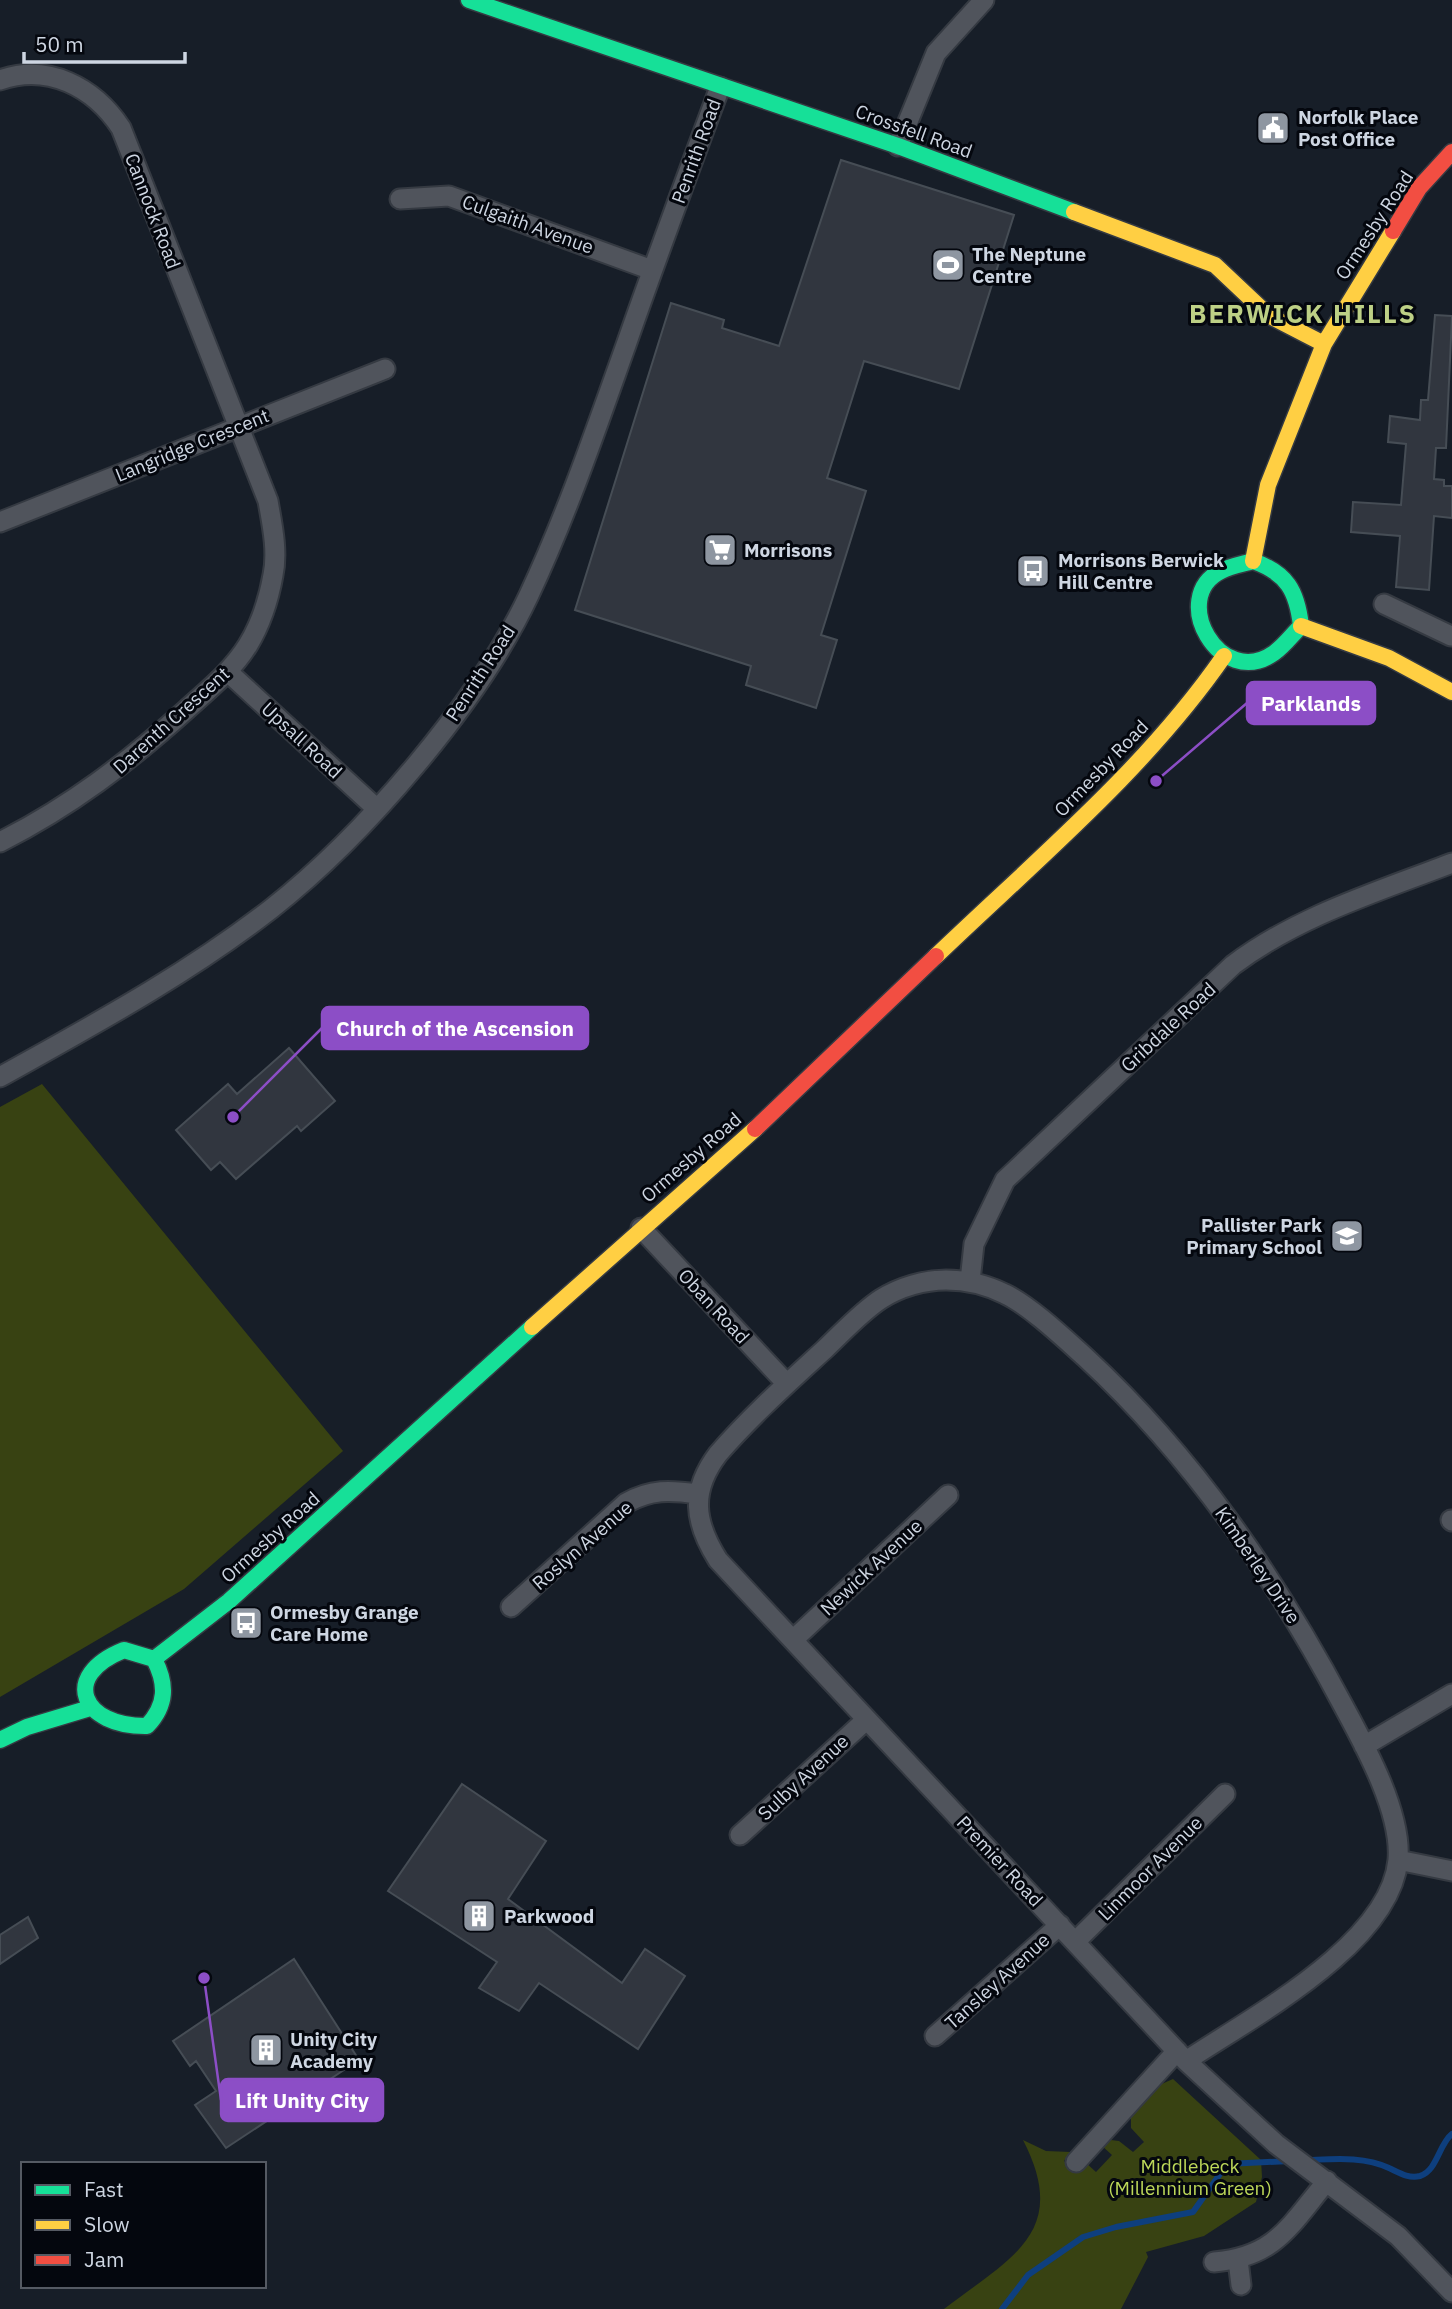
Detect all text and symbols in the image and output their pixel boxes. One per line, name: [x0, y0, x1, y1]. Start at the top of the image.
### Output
scale bar: [24, 21, 186, 65]
text: 50 m: [35, 30, 84, 58]
street label: Penrith Road: [666, 95, 726, 207]
street label: Crossfell Road: [852, 99, 976, 163]
place label: Norfolk Place Post Office: [1298, 105, 1418, 151]
public building icon: Norfolk Place Post Office: [1254, 109, 1292, 147]
street label: Cannock Road: [120, 150, 186, 272]
street label: Ormesby Road: [1330, 166, 1418, 284]
street label: Culgaith Avenue: [459, 189, 597, 259]
place label: The Neptune Centre: [972, 242, 1086, 288]
sports icon: The Neptune Centre: [929, 246, 967, 284]
district label: BERWICK HILLS: [1189, 296, 1417, 330]
street label: Langridge Crescent: [112, 403, 272, 487]
supermarket icon: Morrisons: [701, 531, 739, 569]
place label: Morrisons: [744, 538, 832, 562]
place label: Morrisons Berwick Hill Centre: [1058, 548, 1224, 594]
bus stop icon: Morrisons Berwick Hill Centre: [1014, 552, 1052, 590]
street label: Penrith Road: [440, 620, 520, 726]
street label: Darenth Crescent: [108, 661, 234, 779]
callout: Parklands: [1247, 682, 1375, 724]
text: Parklands: [1261, 689, 1361, 717]
street label: Upsall Road: [257, 697, 347, 783]
street label: Ormesby Road: [1049, 715, 1153, 821]
street label: Gribdale Road: [1116, 977, 1220, 1077]
callout: Church of the Ascension: [322, 1007, 588, 1049]
text: Church of the Ascension: [336, 1014, 574, 1042]
street label: Ormesby Road: [636, 1107, 746, 1207]
place label: Pallister Park Primary School: [1186, 1213, 1322, 1259]
school or university icon: Pallister Park Primary School: [1328, 1217, 1366, 1255]
street label: Oban Road: [673, 1264, 755, 1348]
street label: Ormesby Road: [215, 1486, 325, 1588]
street label: Roslyn Avenue: [527, 1495, 637, 1595]
street label: Kimberley Drive: [1210, 1502, 1306, 1628]
street label: Newick Avenue: [815, 1514, 927, 1620]
place label: Ormesby Grange Care Home: [270, 1600, 419, 1646]
bus stop icon: Ormesby Grange Care Home: [227, 1604, 265, 1642]
street label: Sulby Avenue: [753, 1729, 853, 1825]
street label: Premier Road: [952, 1811, 1048, 1911]
street label: Linmoor Avenue: [1093, 1811, 1207, 1925]
building icon: Parkwood: [460, 1897, 498, 1935]
place label: Parkwood: [504, 1904, 594, 1928]
street label: Tansley Avenue: [940, 1928, 1054, 2034]
place label: Unity City Academy: [290, 2027, 378, 2073]
building icon: Unity City Academy: [247, 2031, 285, 2069]
callout: Lift Unity City: [221, 2079, 383, 2121]
text: Lift Unity City: [235, 2086, 370, 2114]
park label: Middlebeck (Millennium Green): [1108, 2154, 1272, 2200]
legend: [21, 2162, 266, 2288]
text: Fast: [84, 2175, 124, 2203]
text: Slow: [84, 2210, 130, 2238]
text: Jam: [84, 2245, 124, 2273]

